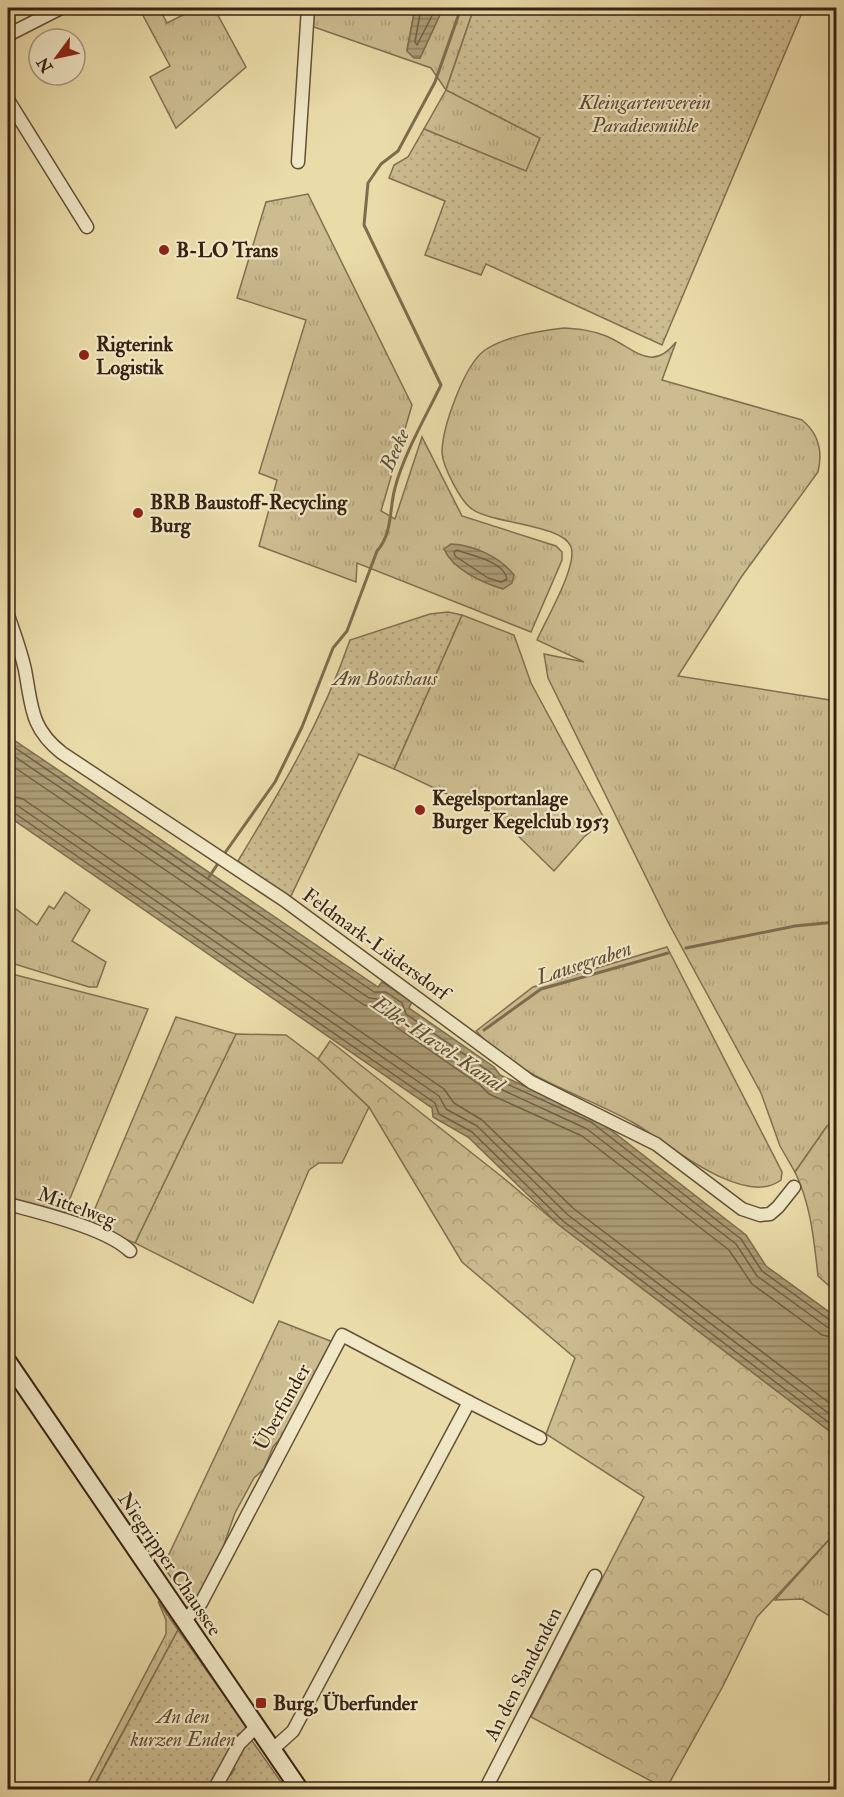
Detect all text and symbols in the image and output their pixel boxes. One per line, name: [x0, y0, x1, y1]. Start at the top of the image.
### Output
north arrow: [27, 27, 87, 87]
text: N: [33, 53, 58, 77]
park label: Kleingartenverein Paradiesmühle: [578, 90, 711, 138]
place label: B-LO Trans: [176, 238, 278, 263]
marker: B-LO Trans: [157, 243, 171, 257]
place label: Rigterink Logistik: [96, 332, 173, 381]
marker: Rigterink Logistik: [77, 348, 91, 362]
water label: Beeke: [373, 424, 417, 476]
place label: BRB Baustoff-Recycling Burg: [150, 490, 348, 539]
marker: BRB Baustoff-Recycling Burg: [131, 506, 145, 520]
park label: Am Bootshaus: [331, 666, 438, 691]
place label: Kegelsportanlage Burger Kegelclub 1953: [432, 786, 609, 835]
marker: Kegelsportanlage Burger Kegelclub 1953: [413, 803, 427, 817]
street label: Feldmark-Lüdersdorf: [298, 882, 457, 1008]
water label: Lausegraben: [532, 935, 635, 991]
water label: Elbe-Havel-Kanal: [365, 989, 511, 1099]
street label: Mittelweg: [35, 1181, 121, 1233]
street label: Überfunder: [248, 1359, 316, 1455]
street label: Niegripper Chaussee: [112, 1487, 227, 1641]
street label: An den Sandenden: [478, 1603, 567, 1746]
place label: Burg, Überfunder: [273, 1691, 418, 1717]
marker: Burg, Überfunder: [254, 1696, 268, 1710]
park label: An den kurzen Enden: [129, 1704, 236, 1752]

